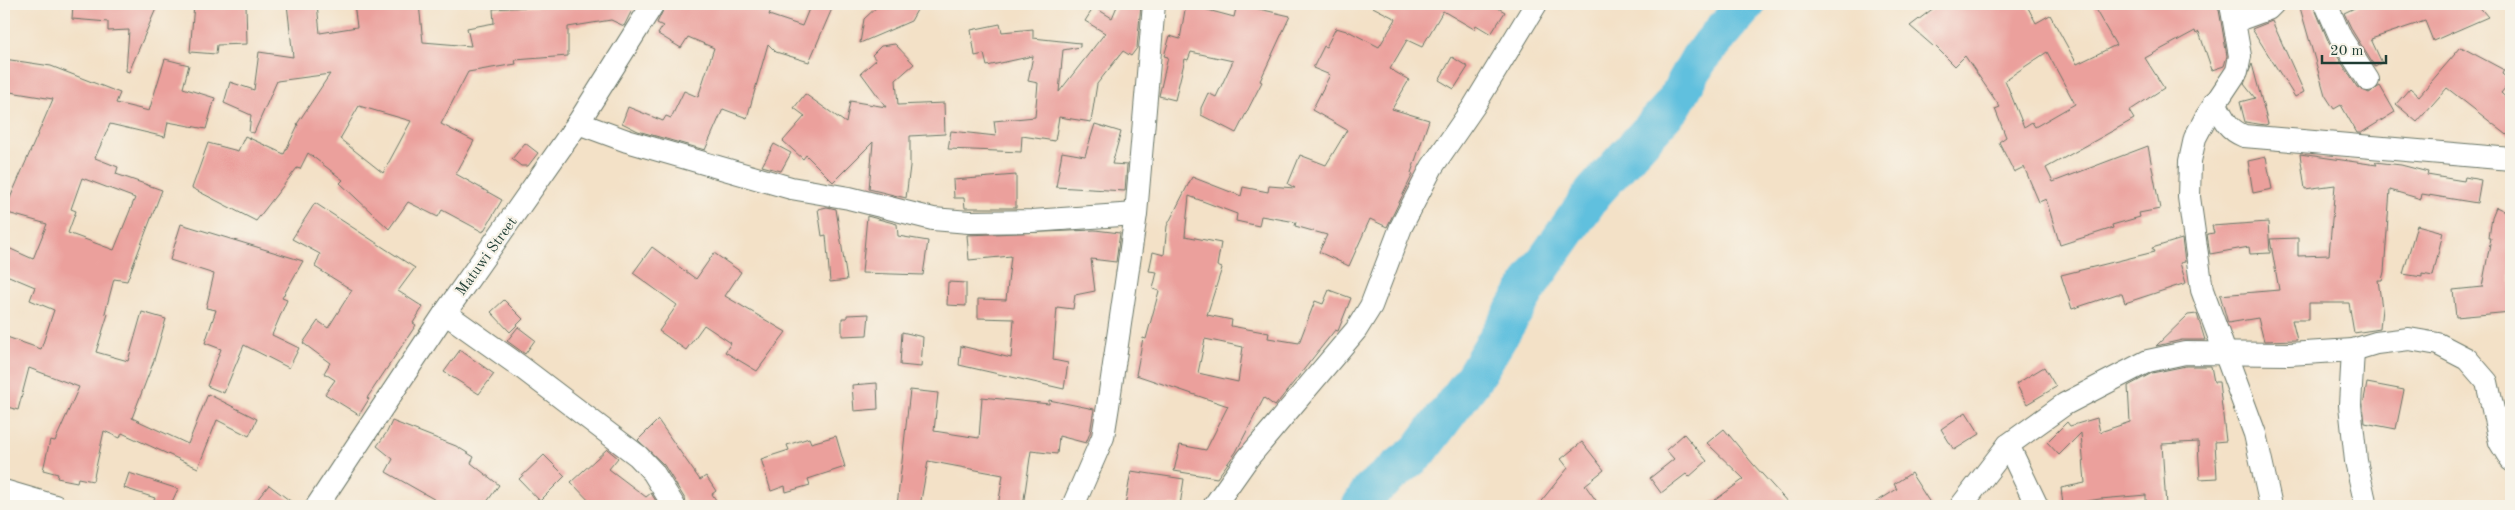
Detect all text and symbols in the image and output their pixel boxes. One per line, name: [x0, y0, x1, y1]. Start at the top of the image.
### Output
scale bar: [2322, 32, 2386, 64]
text: 20 m: [2330, 44, 2364, 59]
street label: Matuwi Street: [454, 215, 521, 299]

